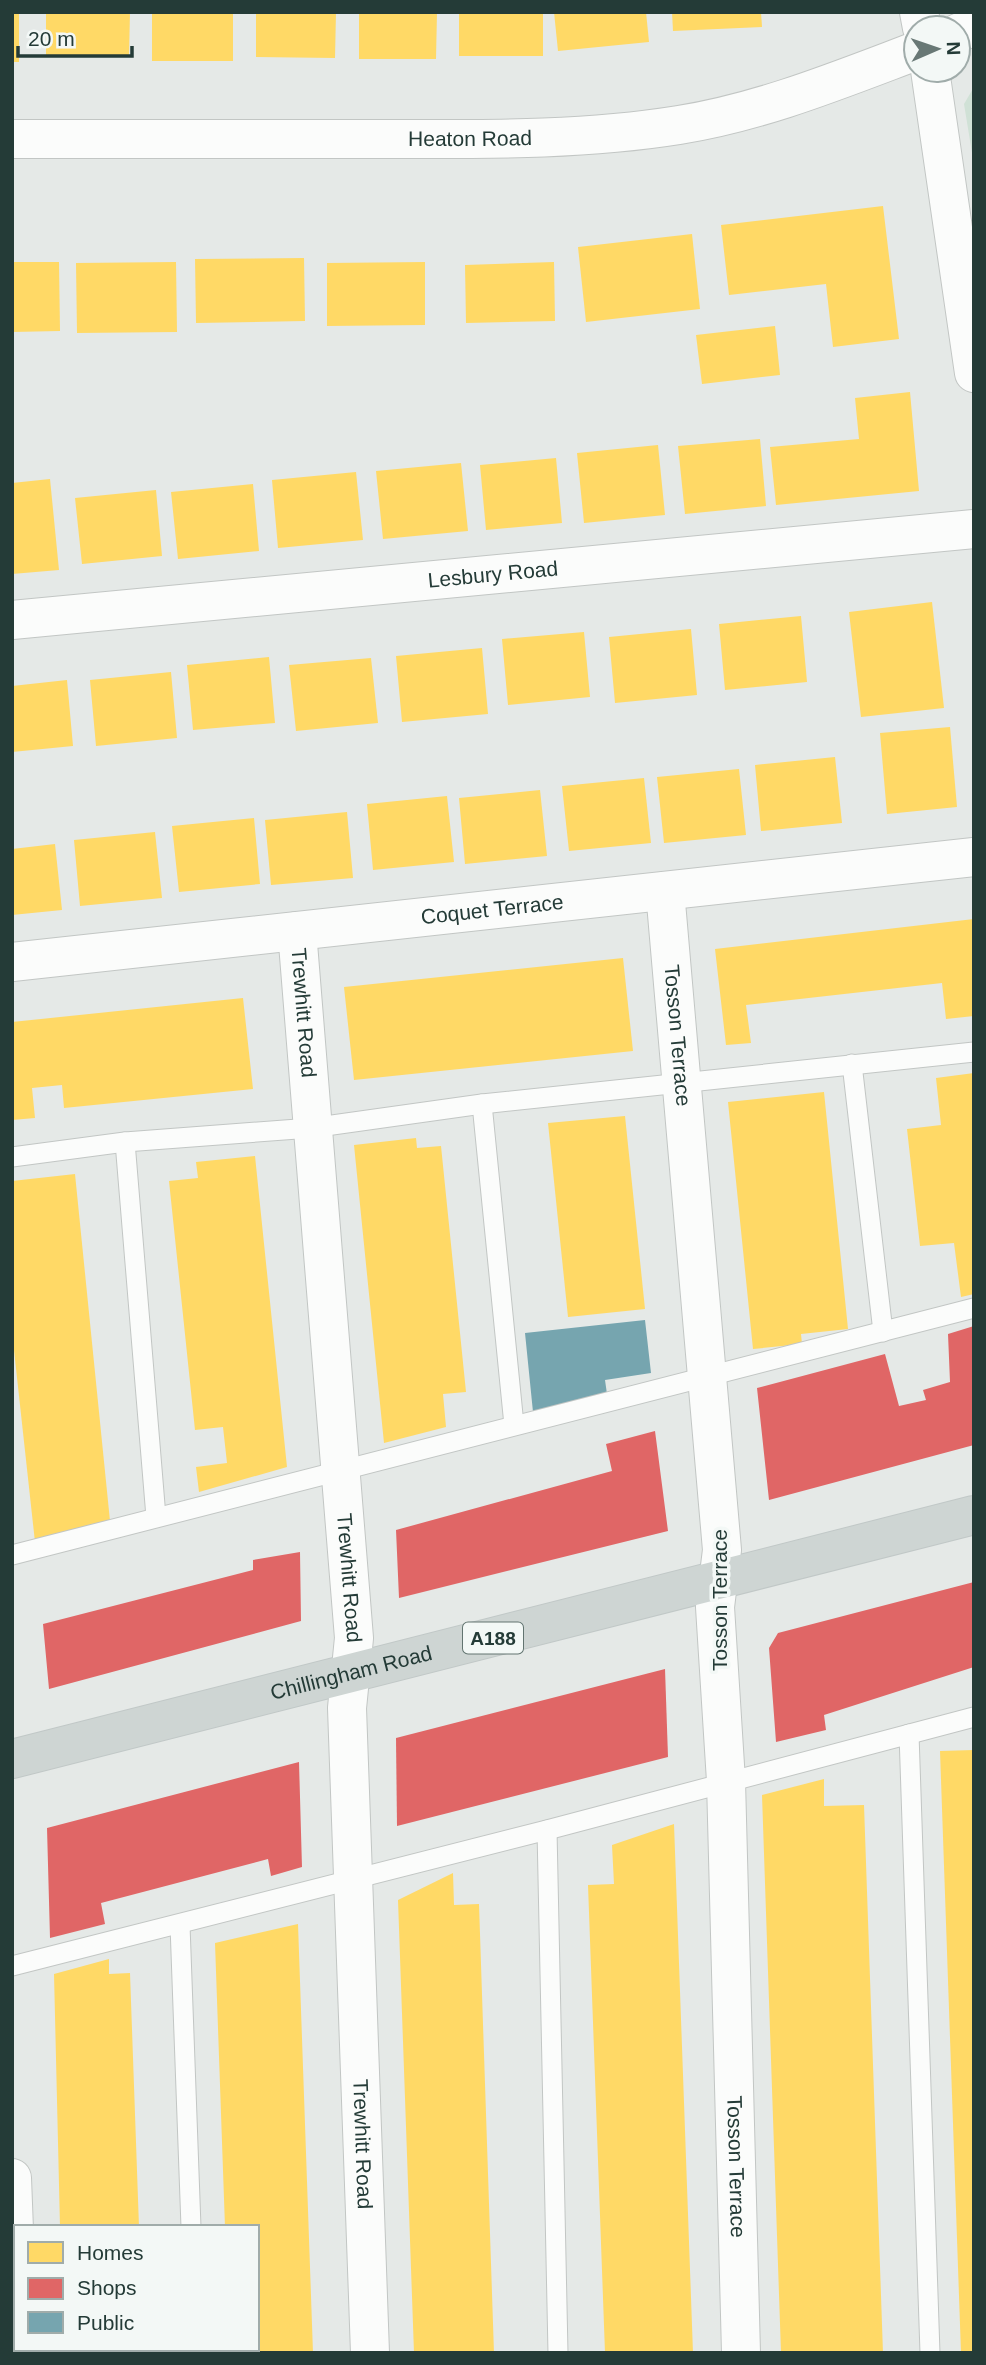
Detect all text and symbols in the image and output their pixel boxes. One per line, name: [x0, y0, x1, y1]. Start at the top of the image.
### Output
scale bar: [18, 14, 131, 58]
north arrow: [902, 14, 972, 84]
text: 20 m: [28, 27, 75, 50]
text: N: [943, 41, 964, 56]
street label: Heaton Road: [408, 126, 532, 150]
street label: Lesbury Road: [427, 556, 559, 592]
street label: Coquet Terrace: [420, 890, 565, 928]
street label: Trewhitt Road: [287, 947, 321, 1078]
street label: Tosson Terrace: [660, 964, 696, 1107]
street label: Trewhitt Road: [333, 1512, 366, 1644]
street label: Tosson Terrace: [708, 1529, 731, 1671]
road number: A188: [463, 1622, 523, 1654]
street label: Chillingham Road: [268, 1641, 434, 1704]
street label: Trewhitt Road: [349, 2079, 377, 2209]
street label: Tosson Terrace: [723, 2095, 750, 2238]
legend: [14, 2225, 259, 2351]
text: Homes: [77, 2241, 144, 2264]
text: Shops: [77, 2276, 137, 2299]
text: Public: [77, 2311, 134, 2334]

